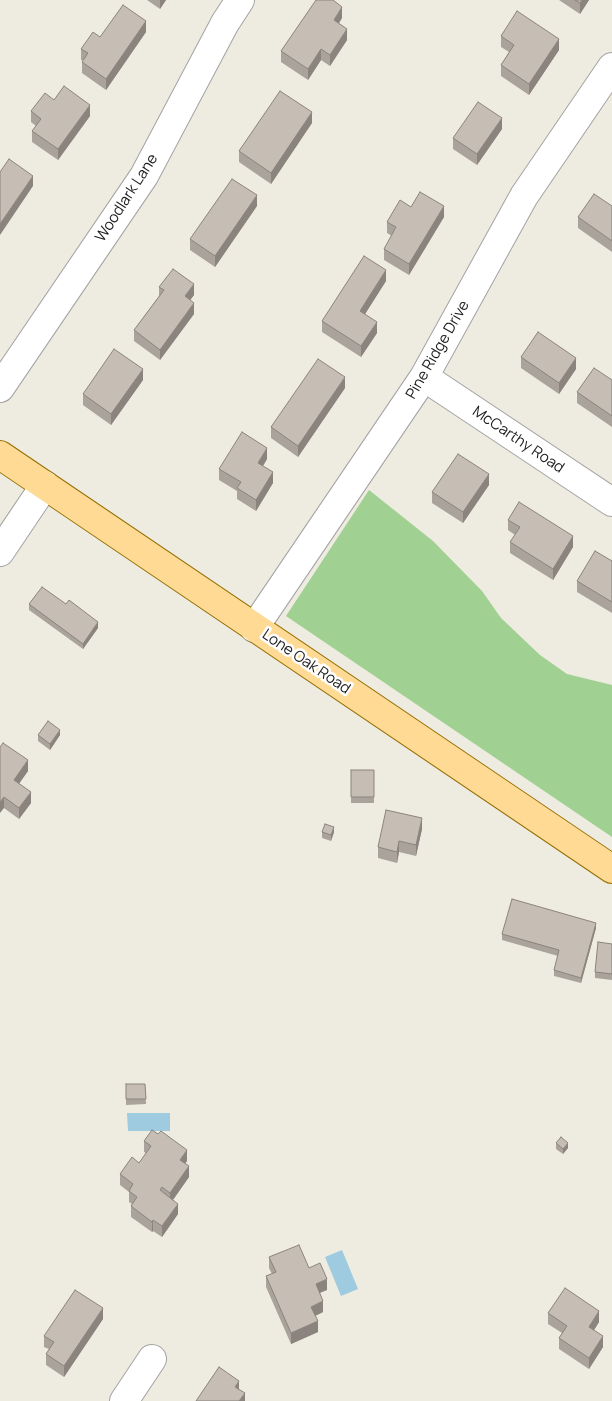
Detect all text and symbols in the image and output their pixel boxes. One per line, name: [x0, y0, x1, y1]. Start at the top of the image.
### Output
street label: Woodlark Lane: [92, 151, 162, 245]
street label: Pine Ridge Drive: [403, 298, 473, 402]
street label: McCarthy Road: [469, 403, 567, 477]
street label: Lone Oak Road: [259, 626, 353, 698]

